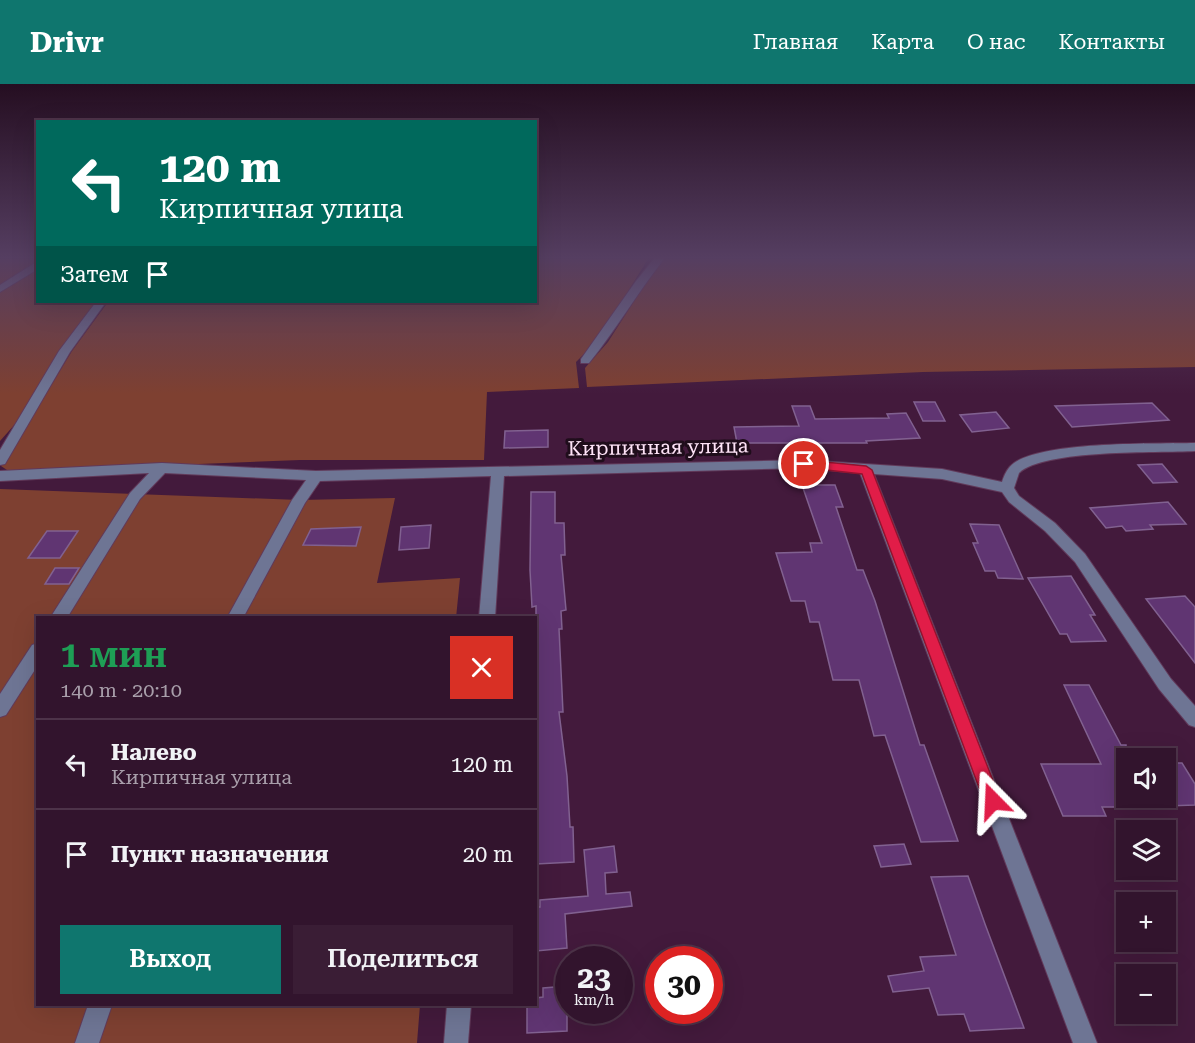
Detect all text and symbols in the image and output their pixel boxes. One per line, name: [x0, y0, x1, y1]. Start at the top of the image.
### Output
text: Drivr: [30, 26, 104, 59]
text: Главная: [753, 30, 838, 54]
text: Карта: [871, 30, 934, 54]
text: О нас: [967, 30, 1026, 54]
text: Контакты: [1059, 30, 1165, 54]
text: 120 m: [159, 143, 281, 192]
icon: left: [60, 144, 138, 222]
text: Кирпичная улица: [159, 193, 403, 225]
icon: arrive: [141, 258, 174, 291]
text: Затем: [60, 262, 129, 287]
street label: Кирпичная улица: [567, 433, 749, 461]
pin: [778, 438, 829, 489]
icon: arrive: [787, 447, 820, 480]
text: 1 мин: [60, 634, 167, 676]
button: close: [450, 636, 513, 699]
text: 140 m · 20:10: [60, 678, 182, 702]
text: Налево: [111, 740, 197, 765]
icon: left: [60, 748, 93, 781]
map controls: [1116, 748, 1176, 1024]
button: sound: [1116, 748, 1176, 808]
text: 120 m: [450, 752, 513, 777]
text: Кирпичная улица: [111, 765, 292, 789]
position arrow: [961, 769, 1025, 833]
button: layers: [1116, 820, 1176, 880]
icon: arrive: [60, 838, 93, 871]
text: Пункт назначения: [111, 842, 329, 867]
text: 20 m: [463, 842, 513, 867]
button: +: [1116, 892, 1176, 952]
button: Выход: [60, 925, 281, 994]
button: Поделиться: [293, 925, 513, 994]
speed limit sign: 30: [645, 946, 723, 1024]
text: 23: [577, 960, 611, 995]
button: −: [1116, 964, 1176, 1024]
text: km/h: [574, 991, 614, 1009]

